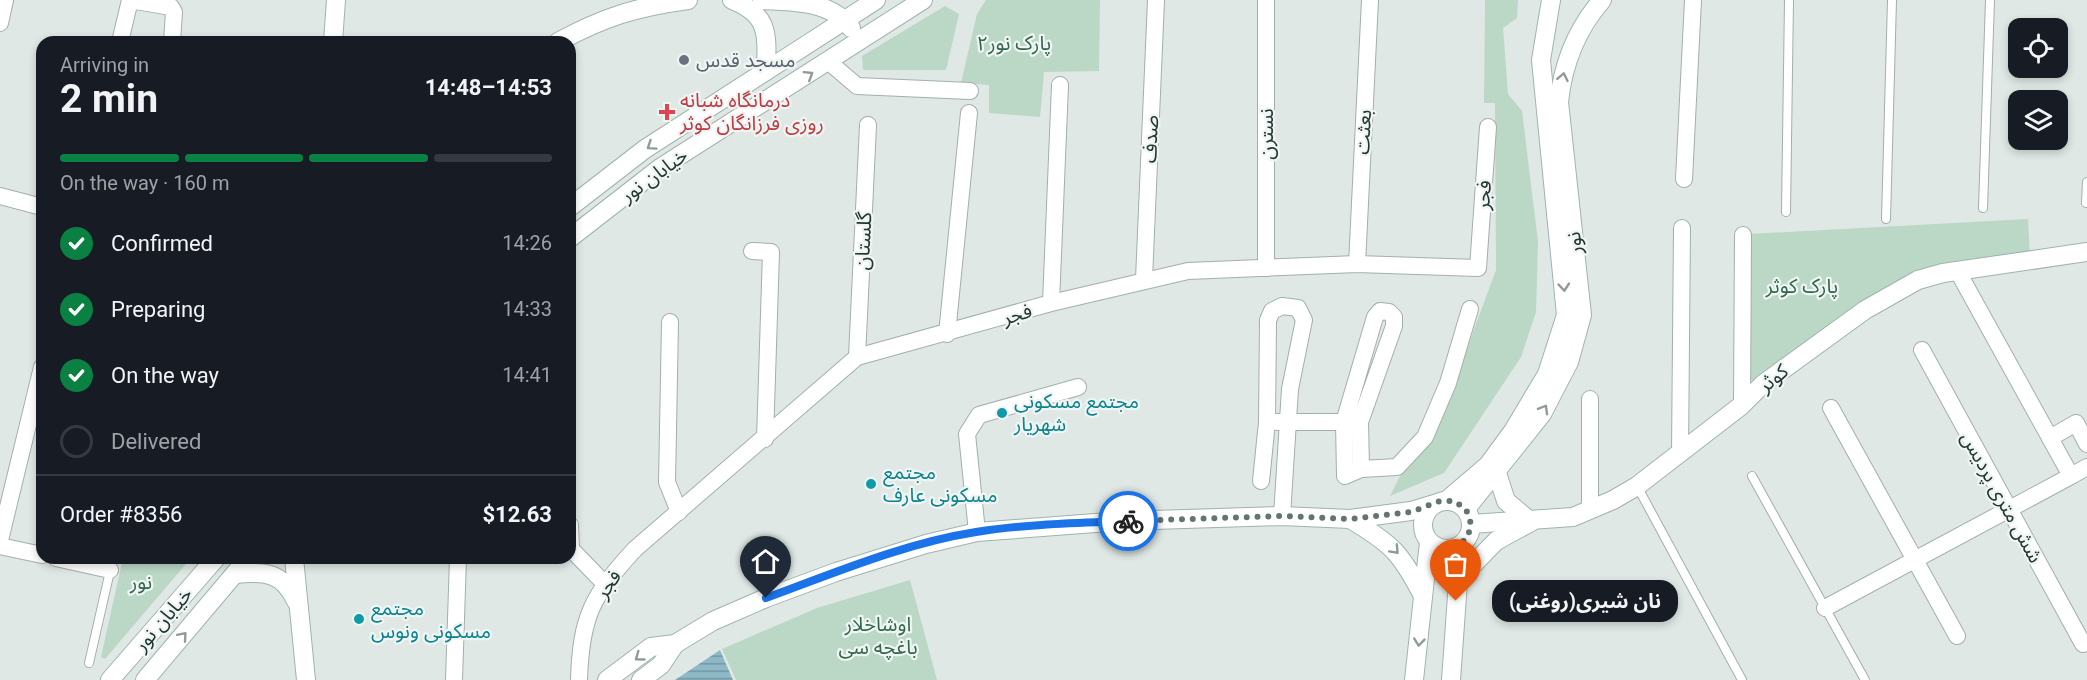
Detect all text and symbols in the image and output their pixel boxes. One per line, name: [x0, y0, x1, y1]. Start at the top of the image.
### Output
map controls: [2008, 18, 2068, 150]
button: locate: [2008, 18, 2068, 78]
park label: پارک نور۲: [977, 31, 1051, 56]
place label: مسجد قدس: [696, 48, 796, 72]
text: Arriving in: [60, 53, 149, 77]
marker: مسجد قدس: [677, 53, 691, 67]
one-way arrow: [803, 70, 813, 82]
one-way arrow: [1555, 72, 1568, 82]
text: 14:48–14:53: [425, 75, 552, 100]
text: 2 min: [60, 76, 158, 122]
place label: درمانگاه شبانه روزی فرزانگان کوثر: [679, 88, 824, 135]
button: layers: [2008, 90, 2068, 150]
marker: درمانگاه شبانه روزی فرزانگان کوثر: [658, 103, 676, 121]
street label: نسترن: [1254, 108, 1278, 160]
street label: بعثت: [1350, 109, 1376, 155]
street label: صدف: [1137, 114, 1163, 164]
one-way arrow: [646, 139, 657, 150]
street label: خیابان نور: [615, 143, 692, 208]
text: On the way · 160 m: [60, 171, 229, 195]
street label: فجر: [1470, 179, 1496, 212]
street label: گلستان: [849, 211, 877, 271]
icon: check: [60, 227, 93, 260]
text: Confirmed: [111, 231, 213, 256]
text: 14:26: [502, 231, 552, 255]
street label: نور: [1561, 231, 1587, 256]
park label: پارک کوثر: [1765, 274, 1838, 299]
one-way arrow: [1557, 283, 1570, 292]
icon: check: [60, 293, 93, 326]
text: Preparing: [111, 297, 205, 322]
text: 14:33: [502, 297, 552, 321]
street label: فجر: [998, 298, 1035, 330]
street label: کوثر: [1752, 358, 1793, 398]
icon: check: [60, 359, 93, 392]
text: On the way: [111, 363, 219, 388]
text: 14:41: [502, 363, 552, 387]
place label: مجتمع مسکونی شهریار: [1013, 389, 1139, 436]
one-way arrow: [1537, 405, 1548, 415]
marker: مجتمع مسکونی شهریار: [995, 406, 1009, 420]
street label: شش متری پردیس: [1955, 427, 2048, 567]
text: Delivered: [111, 429, 201, 454]
place label: مجتمع مسکونی عارف: [883, 460, 997, 507]
marker: مجتمع مسکونی عارف: [864, 477, 878, 491]
courier: [1098, 491, 1158, 551]
text: Order #8356: [60, 502, 182, 527]
text: $12.63: [483, 502, 552, 527]
icon: bike: [1112, 505, 1145, 538]
pin: [740, 536, 791, 598]
pin: [1430, 539, 1481, 601]
one-way arrow: [1388, 544, 1399, 554]
icon: home: [749, 545, 782, 578]
icon: bag: [1439, 548, 1472, 581]
street label: فجر: [589, 565, 626, 604]
park label: نور: [129, 570, 152, 594]
callout: نان شیری(روغنی): [1492, 580, 1678, 622]
street label: خیابان نور: [128, 582, 197, 657]
text: نان شیری(روغنی): [1509, 589, 1661, 613]
place label: مجتمع مسکونی ونوس: [371, 596, 491, 643]
marker: مجتمع مسکونی ونوس: [352, 612, 366, 626]
park label: اوشاخلار باغچه سی: [838, 612, 918, 660]
one-way arrow: [175, 632, 186, 643]
one-way arrow: [1413, 638, 1426, 647]
one-way arrow: [634, 649, 645, 660]

